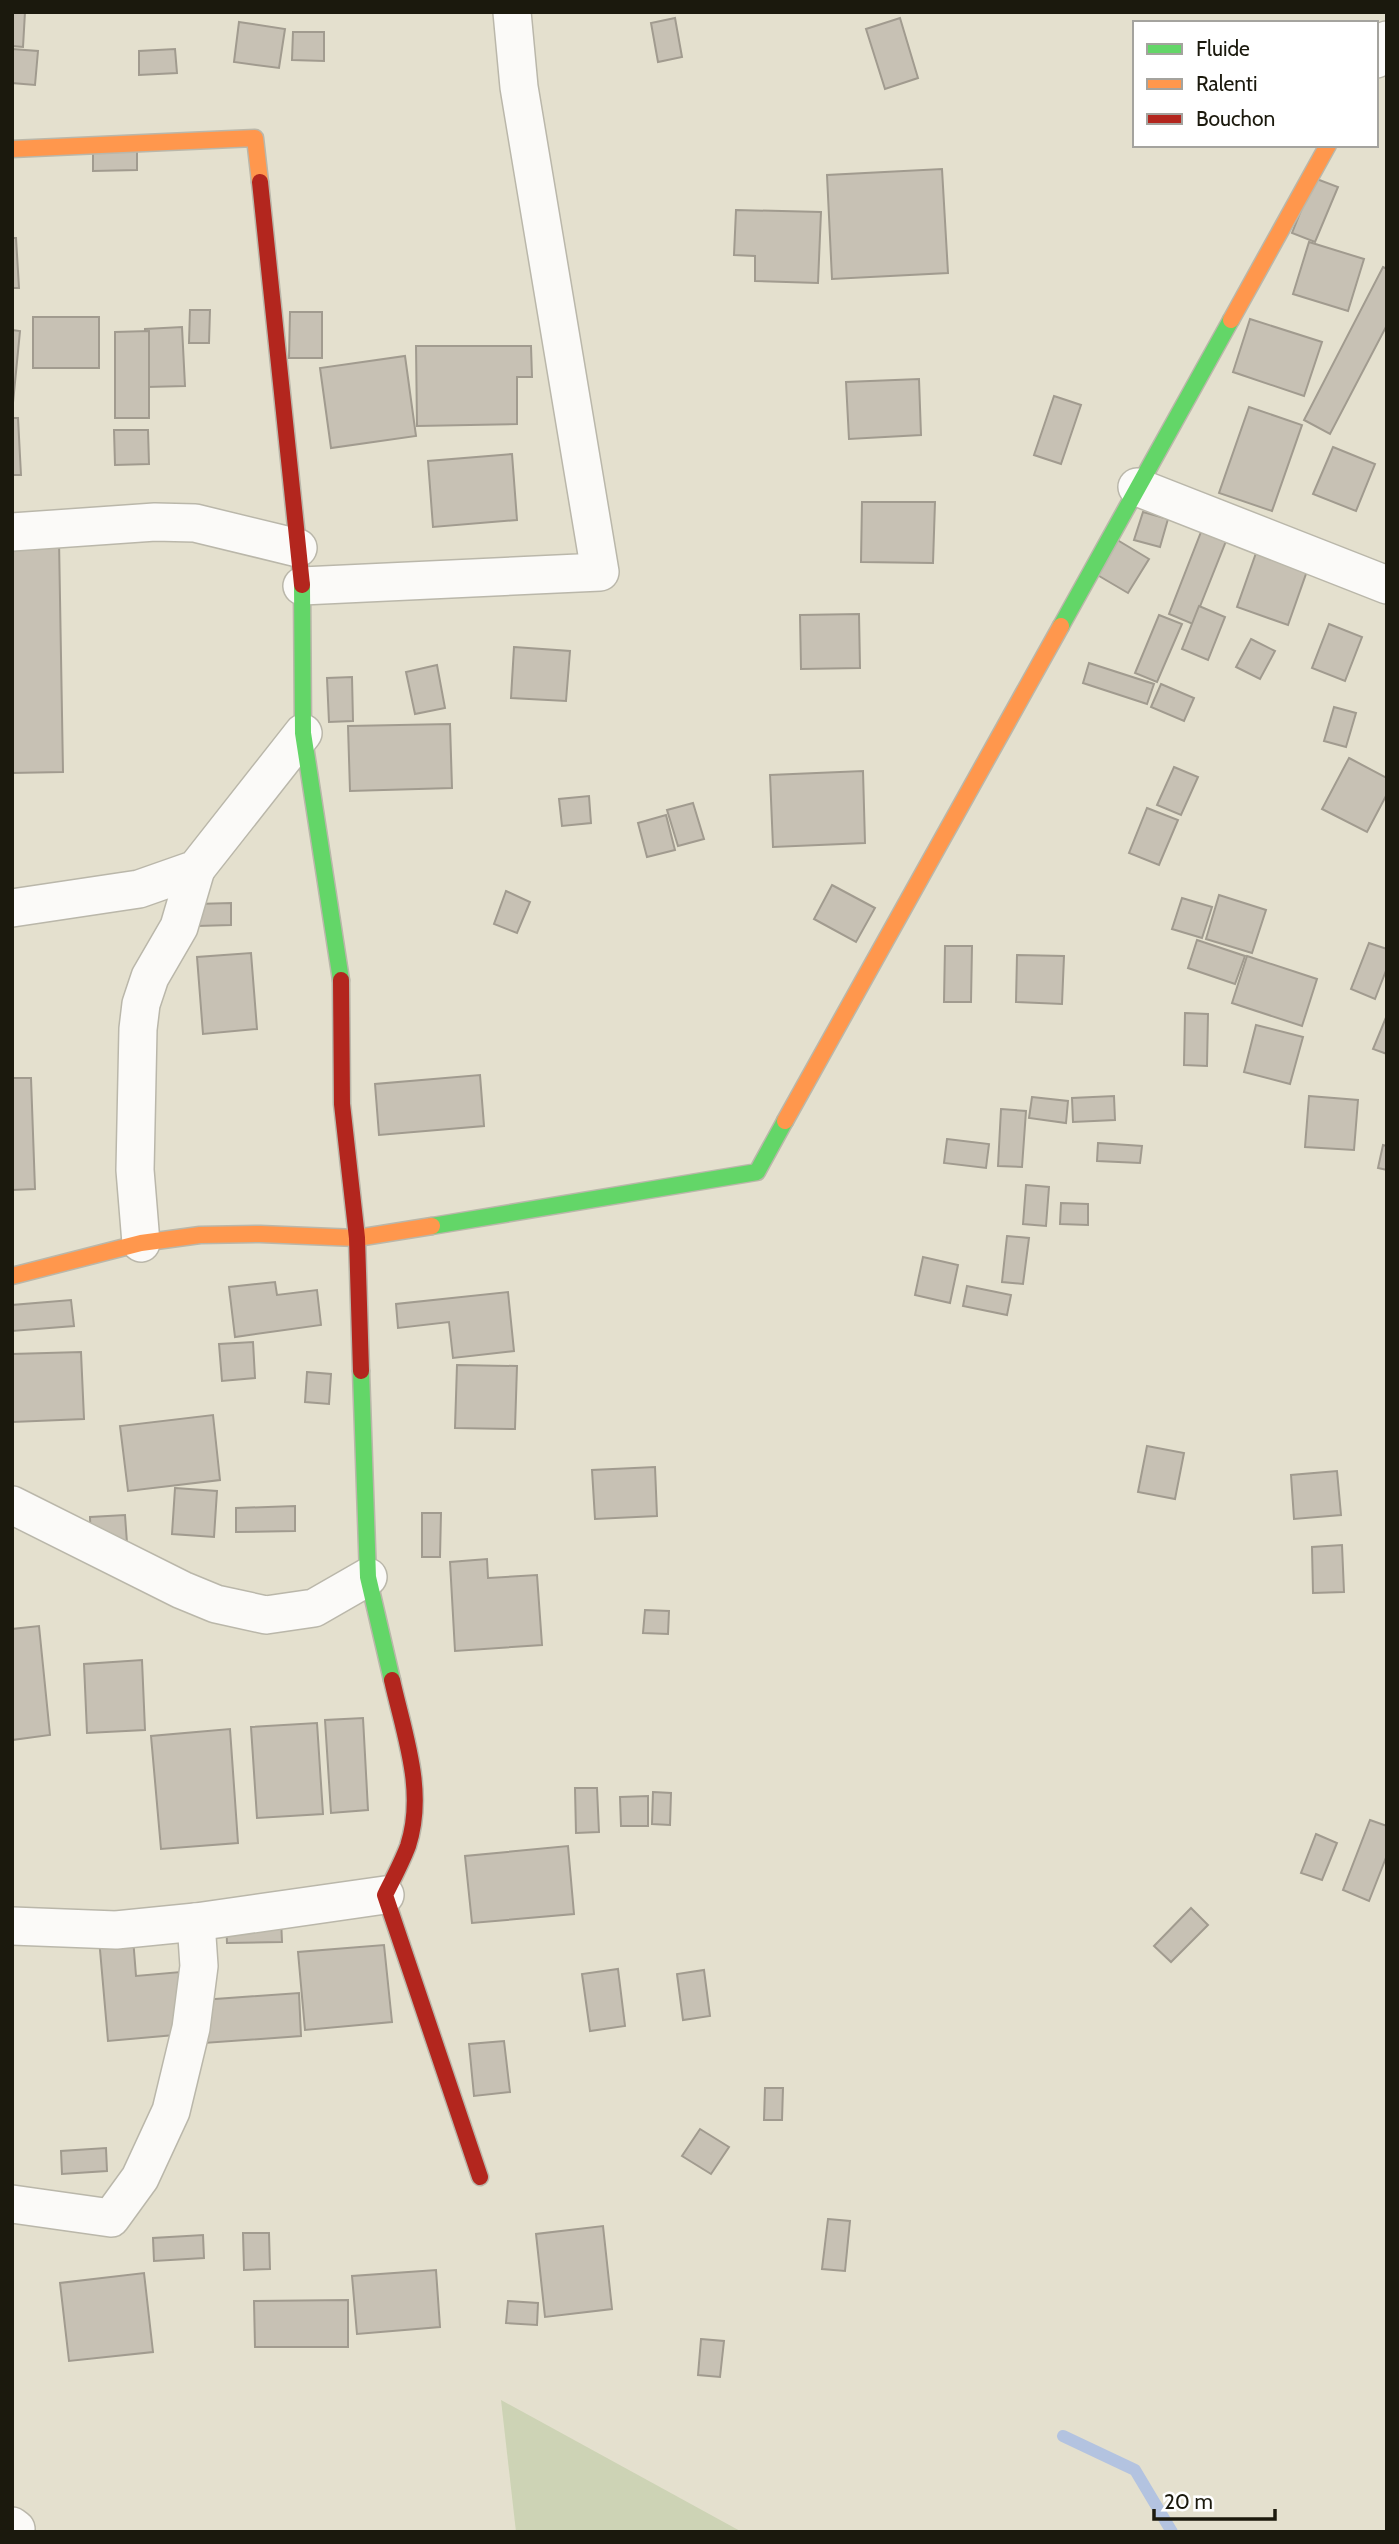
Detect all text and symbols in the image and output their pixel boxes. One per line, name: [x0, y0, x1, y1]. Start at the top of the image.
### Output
legend: [1133, 21, 1378, 147]
text: Fluide: [1196, 36, 1250, 61]
text: Ralenti: [1196, 71, 1257, 96]
text: Bouchon: [1196, 106, 1275, 131]
scale bar: [1154, 2478, 1275, 2522]
text: 20 m: [1164, 2489, 1213, 2514]

